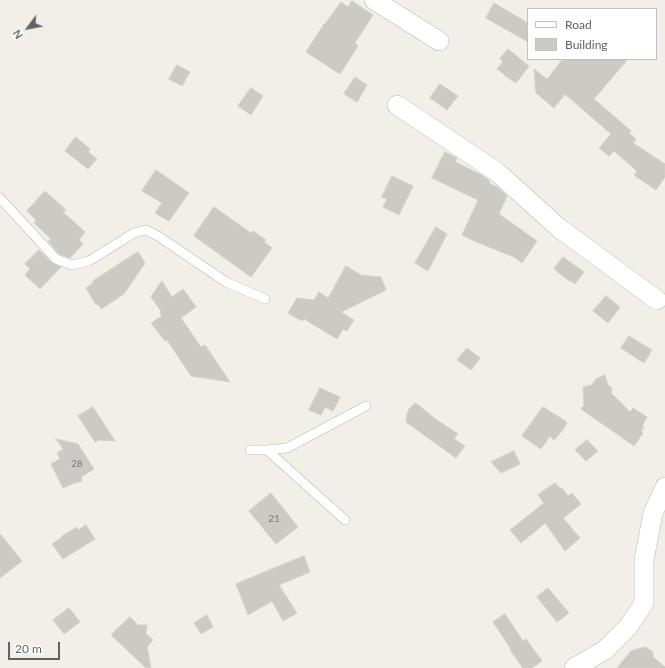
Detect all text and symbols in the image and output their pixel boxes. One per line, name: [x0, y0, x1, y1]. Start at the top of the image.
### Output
north arrow: [8, 8, 48, 48]
legend: [527, 8, 657, 60]
text: Road: [565, 17, 592, 32]
text: N: [10, 28, 25, 42]
text: Building: [565, 37, 608, 52]
house number: 28: [71, 458, 83, 470]
house number: 21: [268, 513, 280, 525]
scale bar: [10, 634, 62, 660]
text: 20 m: [15, 641, 42, 656]

